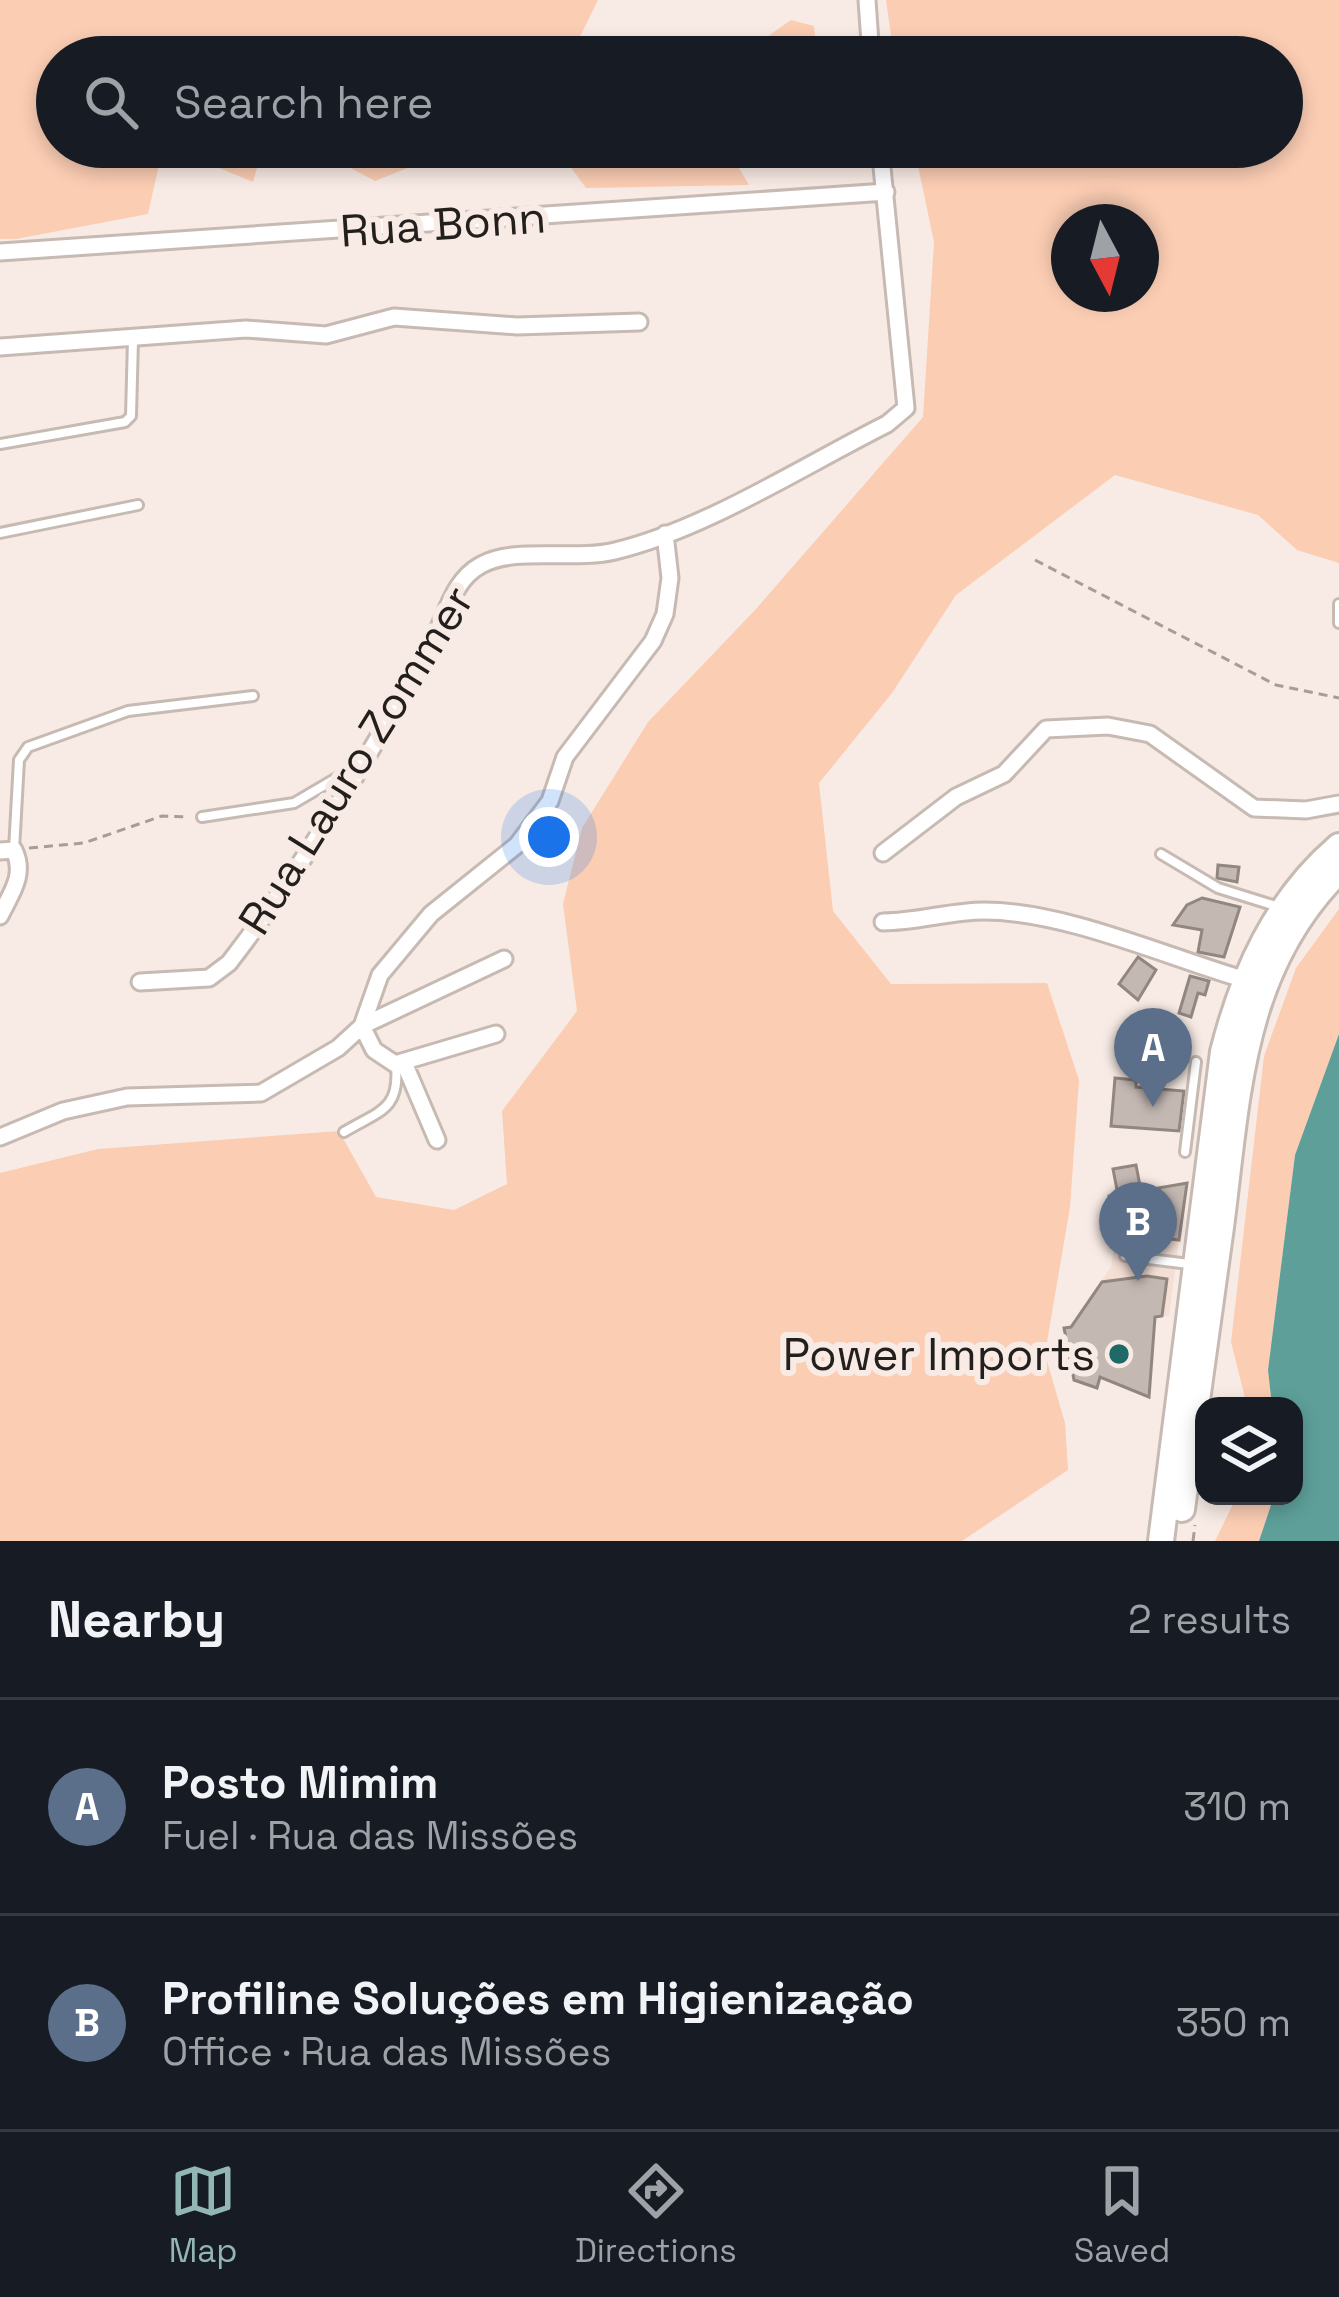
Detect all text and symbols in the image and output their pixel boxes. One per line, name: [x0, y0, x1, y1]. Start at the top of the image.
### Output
search box: [36, 36, 1303, 168]
icon: search: [78, 69, 144, 135]
text: Search here: [174, 74, 433, 131]
street label: Rua Bonn: [338, 188, 548, 260]
north arrow: [1051, 204, 1159, 312]
street label: Rua Lauro Zommer: [226, 575, 486, 945]
your location: [519, 807, 579, 867]
pin: A: [1114, 1008, 1192, 1107]
pin: B: [1099, 1182, 1177, 1281]
place label: Power Imports: [783, 1326, 1095, 1383]
marker: Power Imports: [1106, 1341, 1132, 1367]
map controls: [1195, 1397, 1303, 1505]
button: layers: [1195, 1397, 1303, 1505]
text: Nearby: [48, 1587, 225, 1652]
text: 2 results: [1128, 1595, 1291, 1644]
text: Posto Mimim: [162, 1754, 438, 1811]
text: A: [75, 1782, 99, 1831]
text: 310 m: [1183, 1782, 1291, 1831]
text: Fuel · Rua das Missões: [162, 1811, 578, 1860]
text: Profiline Soluções em Higienização: [162, 1970, 914, 2027]
text: B: [74, 1998, 100, 2047]
text: 350 m: [1176, 1998, 1291, 2047]
text: Office · Rua das Missões: [162, 2027, 611, 2076]
tab: Map: [169, 2158, 237, 2272]
tab: Directions: [575, 2158, 737, 2272]
tab: Saved: [1074, 2158, 1170, 2272]

